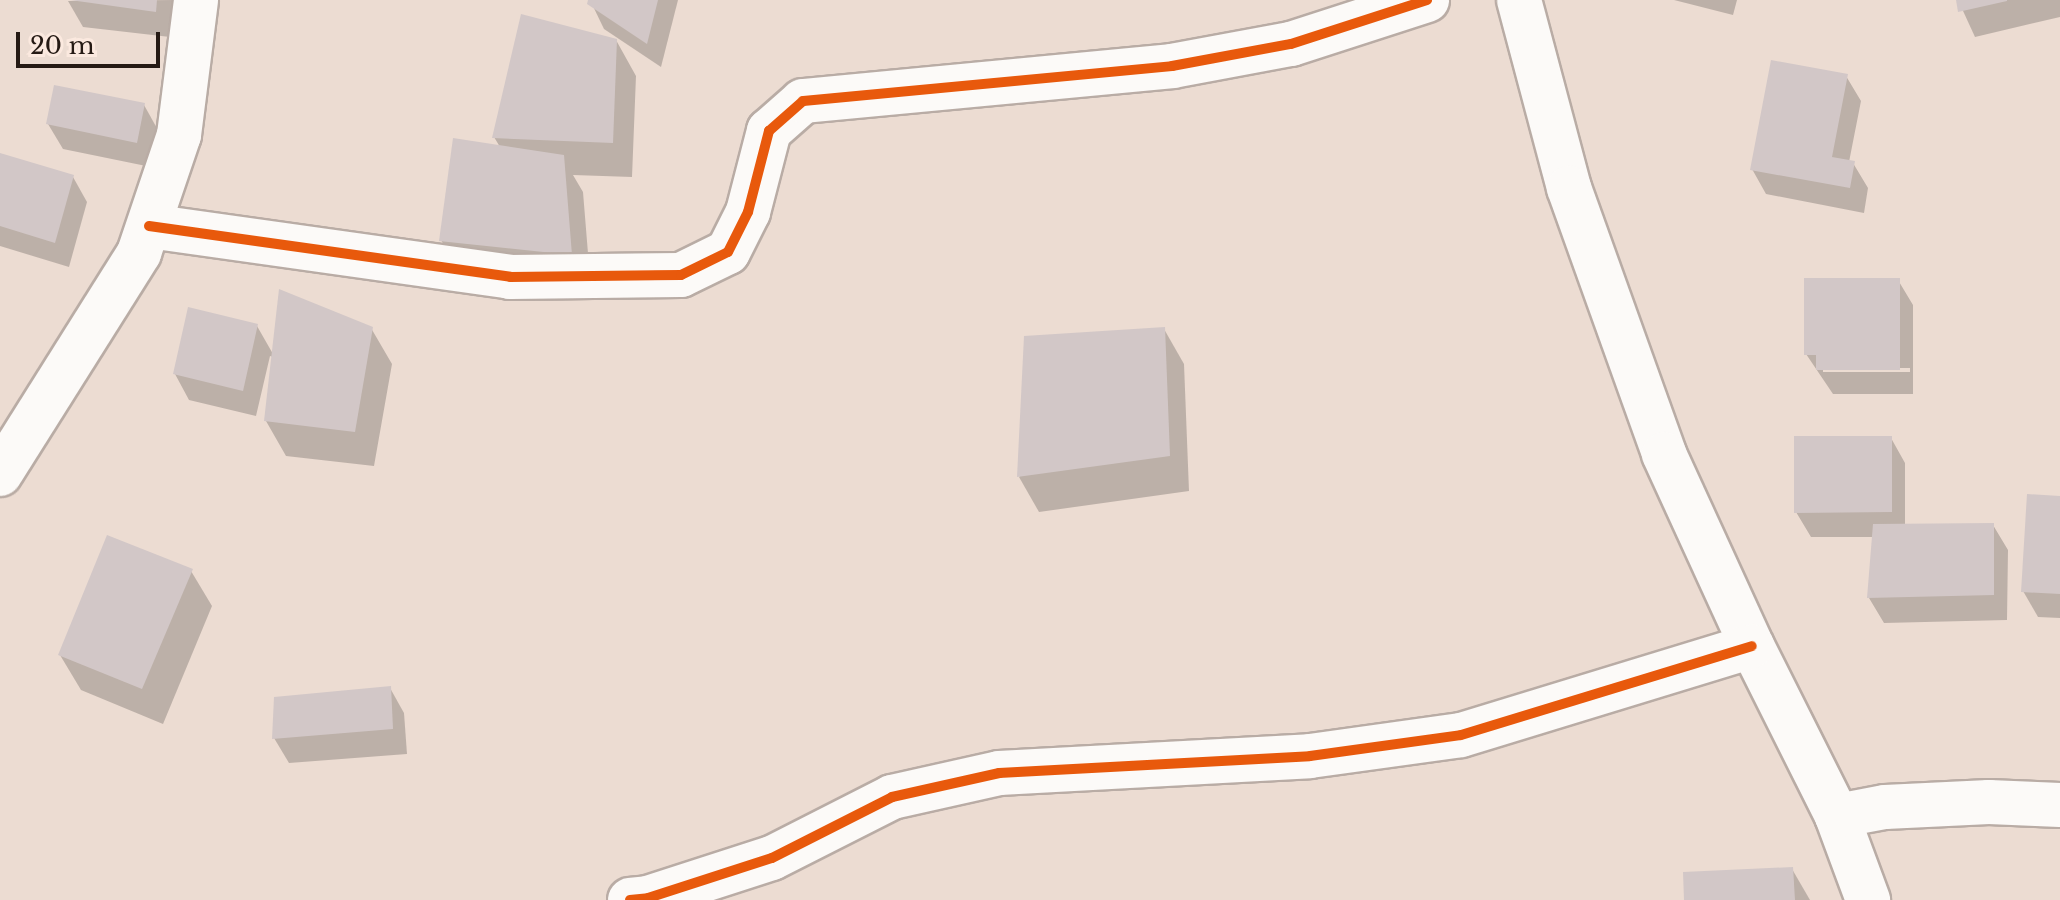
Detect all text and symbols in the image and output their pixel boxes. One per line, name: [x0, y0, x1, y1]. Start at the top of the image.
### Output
scale bar: [20, 16, 164, 66]
text: 20 m: [30, 31, 95, 60]

